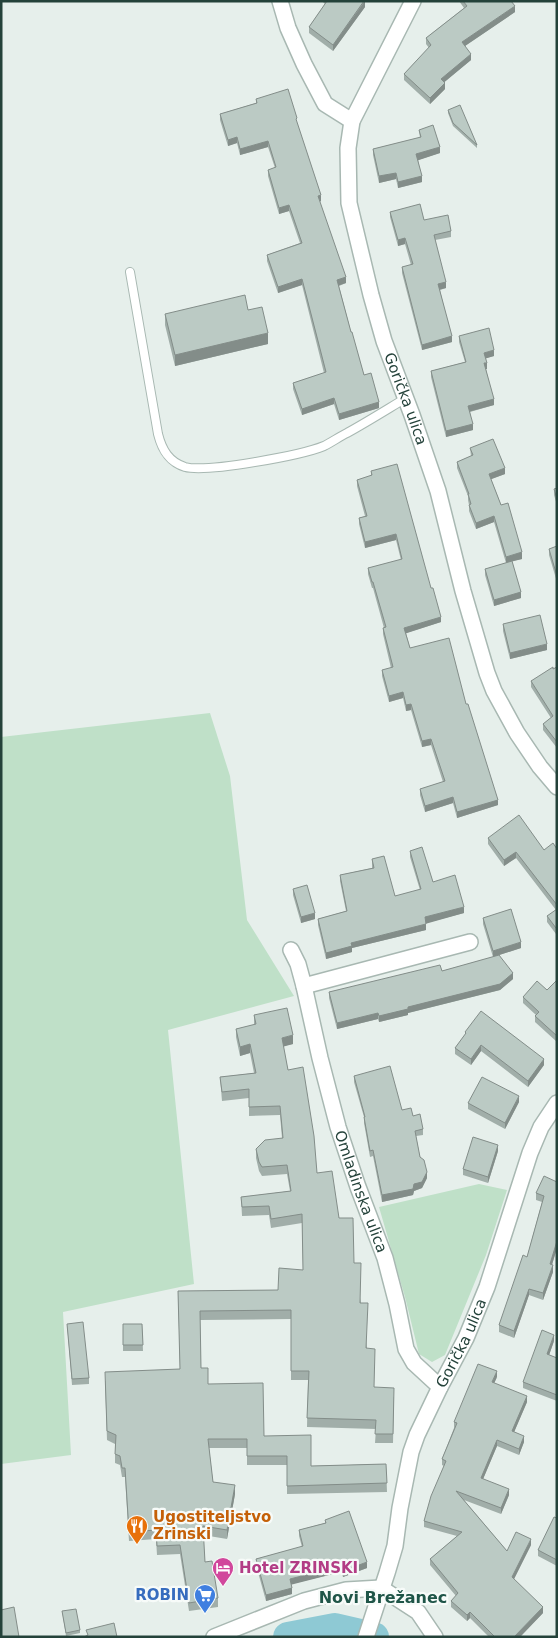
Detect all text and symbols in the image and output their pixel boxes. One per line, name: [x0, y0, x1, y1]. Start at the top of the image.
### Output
street label: Gorička ulica: [380, 350, 431, 447]
street label: Omladinska ulica: [331, 1128, 391, 1255]
street label: Gorička ulica: [432, 1296, 490, 1391]
place label: Ugostiteljstvo Zrinski: [153, 1508, 271, 1543]
restaurant icon: Ugostiteljstvo Zrinski: [125, 1514, 149, 1545]
hotel icon: Hotel ZRINSKI: [211, 1556, 235, 1587]
place label: Hotel ZRINSKI: [239, 1559, 358, 1577]
supermarket icon: ROBIN: [193, 1583, 217, 1614]
place label: ROBIN: [135, 1586, 189, 1604]
district label: Novi Brežanec: [319, 1588, 447, 1607]

